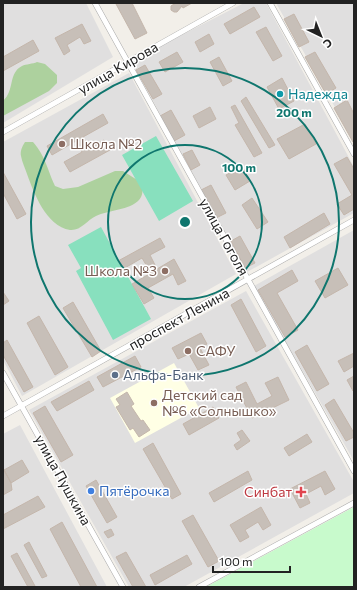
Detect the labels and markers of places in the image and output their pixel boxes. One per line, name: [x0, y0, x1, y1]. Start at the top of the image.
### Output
place label: Надежда: [288, 85, 348, 102]
marker: Надежда: [275, 89, 285, 99]
place label: Школа №2: [70, 135, 142, 152]
marker: Школа №2: [57, 139, 67, 149]
centre of rings: [178, 215, 192, 229]
place label: Школа №3: [85, 262, 157, 279]
marker: Школа №3: [160, 266, 170, 276]
place label: САФУ: [196, 342, 236, 359]
marker: САФУ: [183, 346, 193, 356]
place label: Альфа-Банк: [123, 366, 204, 383]
marker: Альфа-Банк: [110, 370, 120, 380]
place label: Детский сад №6 «Солнышко»: [162, 386, 276, 419]
marker: Детский сад №6 «Солнышко»: [149, 398, 159, 408]
place label: Пятёрочка: [99, 482, 169, 499]
place label: Синбат: [244, 483, 292, 500]
marker: Пятёрочка: [86, 486, 96, 496]
marker: Синбат: [295, 486, 307, 498]

